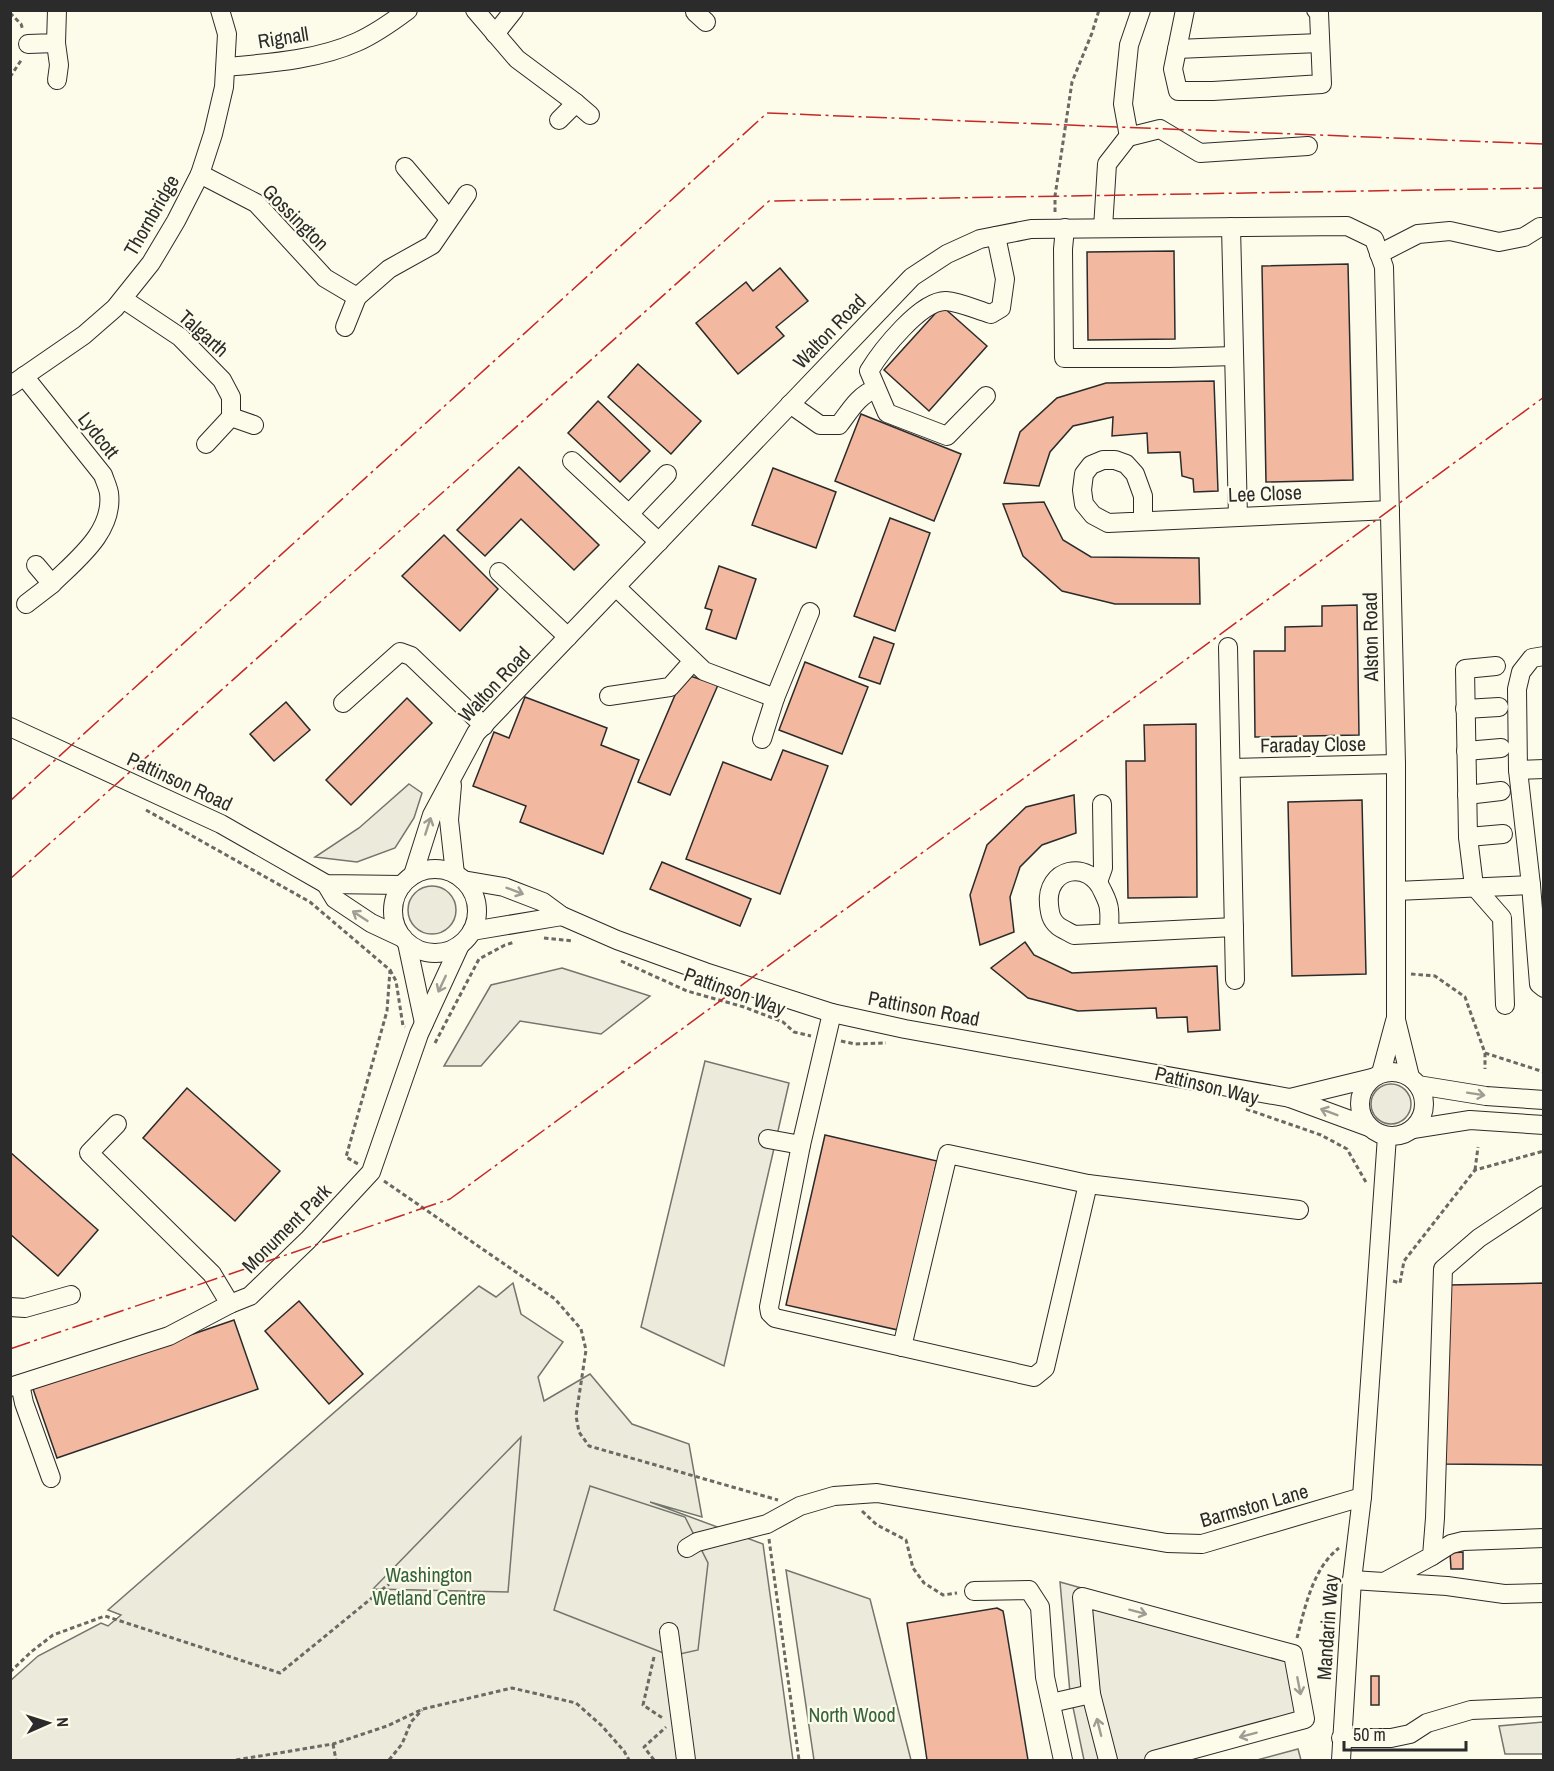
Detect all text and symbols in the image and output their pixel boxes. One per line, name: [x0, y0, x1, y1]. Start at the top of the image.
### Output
street label: Rignall: [256, 20, 310, 54]
street label: Thornbridge: [117, 170, 185, 260]
street label: Gossington: [257, 178, 335, 256]
street label: Walton Road: [787, 288, 871, 374]
street label: Talgarth: [173, 303, 235, 363]
street label: Lydcott: [72, 406, 126, 464]
street label: Lee Close: [1228, 478, 1302, 508]
street label: Alston Road: [1356, 592, 1384, 683]
street label: Walton Road: [452, 640, 536, 728]
street label: Faraday Close: [1260, 730, 1366, 758]
street label: Pattinson Road: [123, 745, 237, 817]
one-way arrow: [423, 817, 434, 836]
one-way arrow: [505, 887, 524, 898]
one-way arrow: [352, 910, 369, 922]
street label: Pattinson Way: [681, 960, 790, 1022]
one-way arrow: [436, 974, 448, 992]
street label: Pattinson Road: [866, 984, 982, 1032]
street label: Pattinson Way: [1152, 1059, 1262, 1111]
one-way arrow: [1466, 1089, 1485, 1100]
one-way arrow: [1321, 1106, 1339, 1117]
street label: Monument Park: [236, 1177, 337, 1278]
street label: Barmston Lane: [1197, 1477, 1311, 1533]
park label: Washington Wetland Centre: [372, 1561, 486, 1611]
street label: Mandarin Way: [1310, 1572, 1344, 1681]
one-way arrow: [1128, 1607, 1147, 1618]
one-way arrow: [1294, 1676, 1305, 1696]
north arrow: [18, 1693, 78, 1753]
park label: North Wood: [808, 1701, 896, 1728]
scale bar: [1344, 1714, 1466, 1752]
text: N: [52, 1717, 74, 1728]
one-way arrow: [1093, 1718, 1105, 1737]
text: 50 m: [1353, 1722, 1386, 1747]
one-way arrow: [1239, 1729, 1258, 1741]

